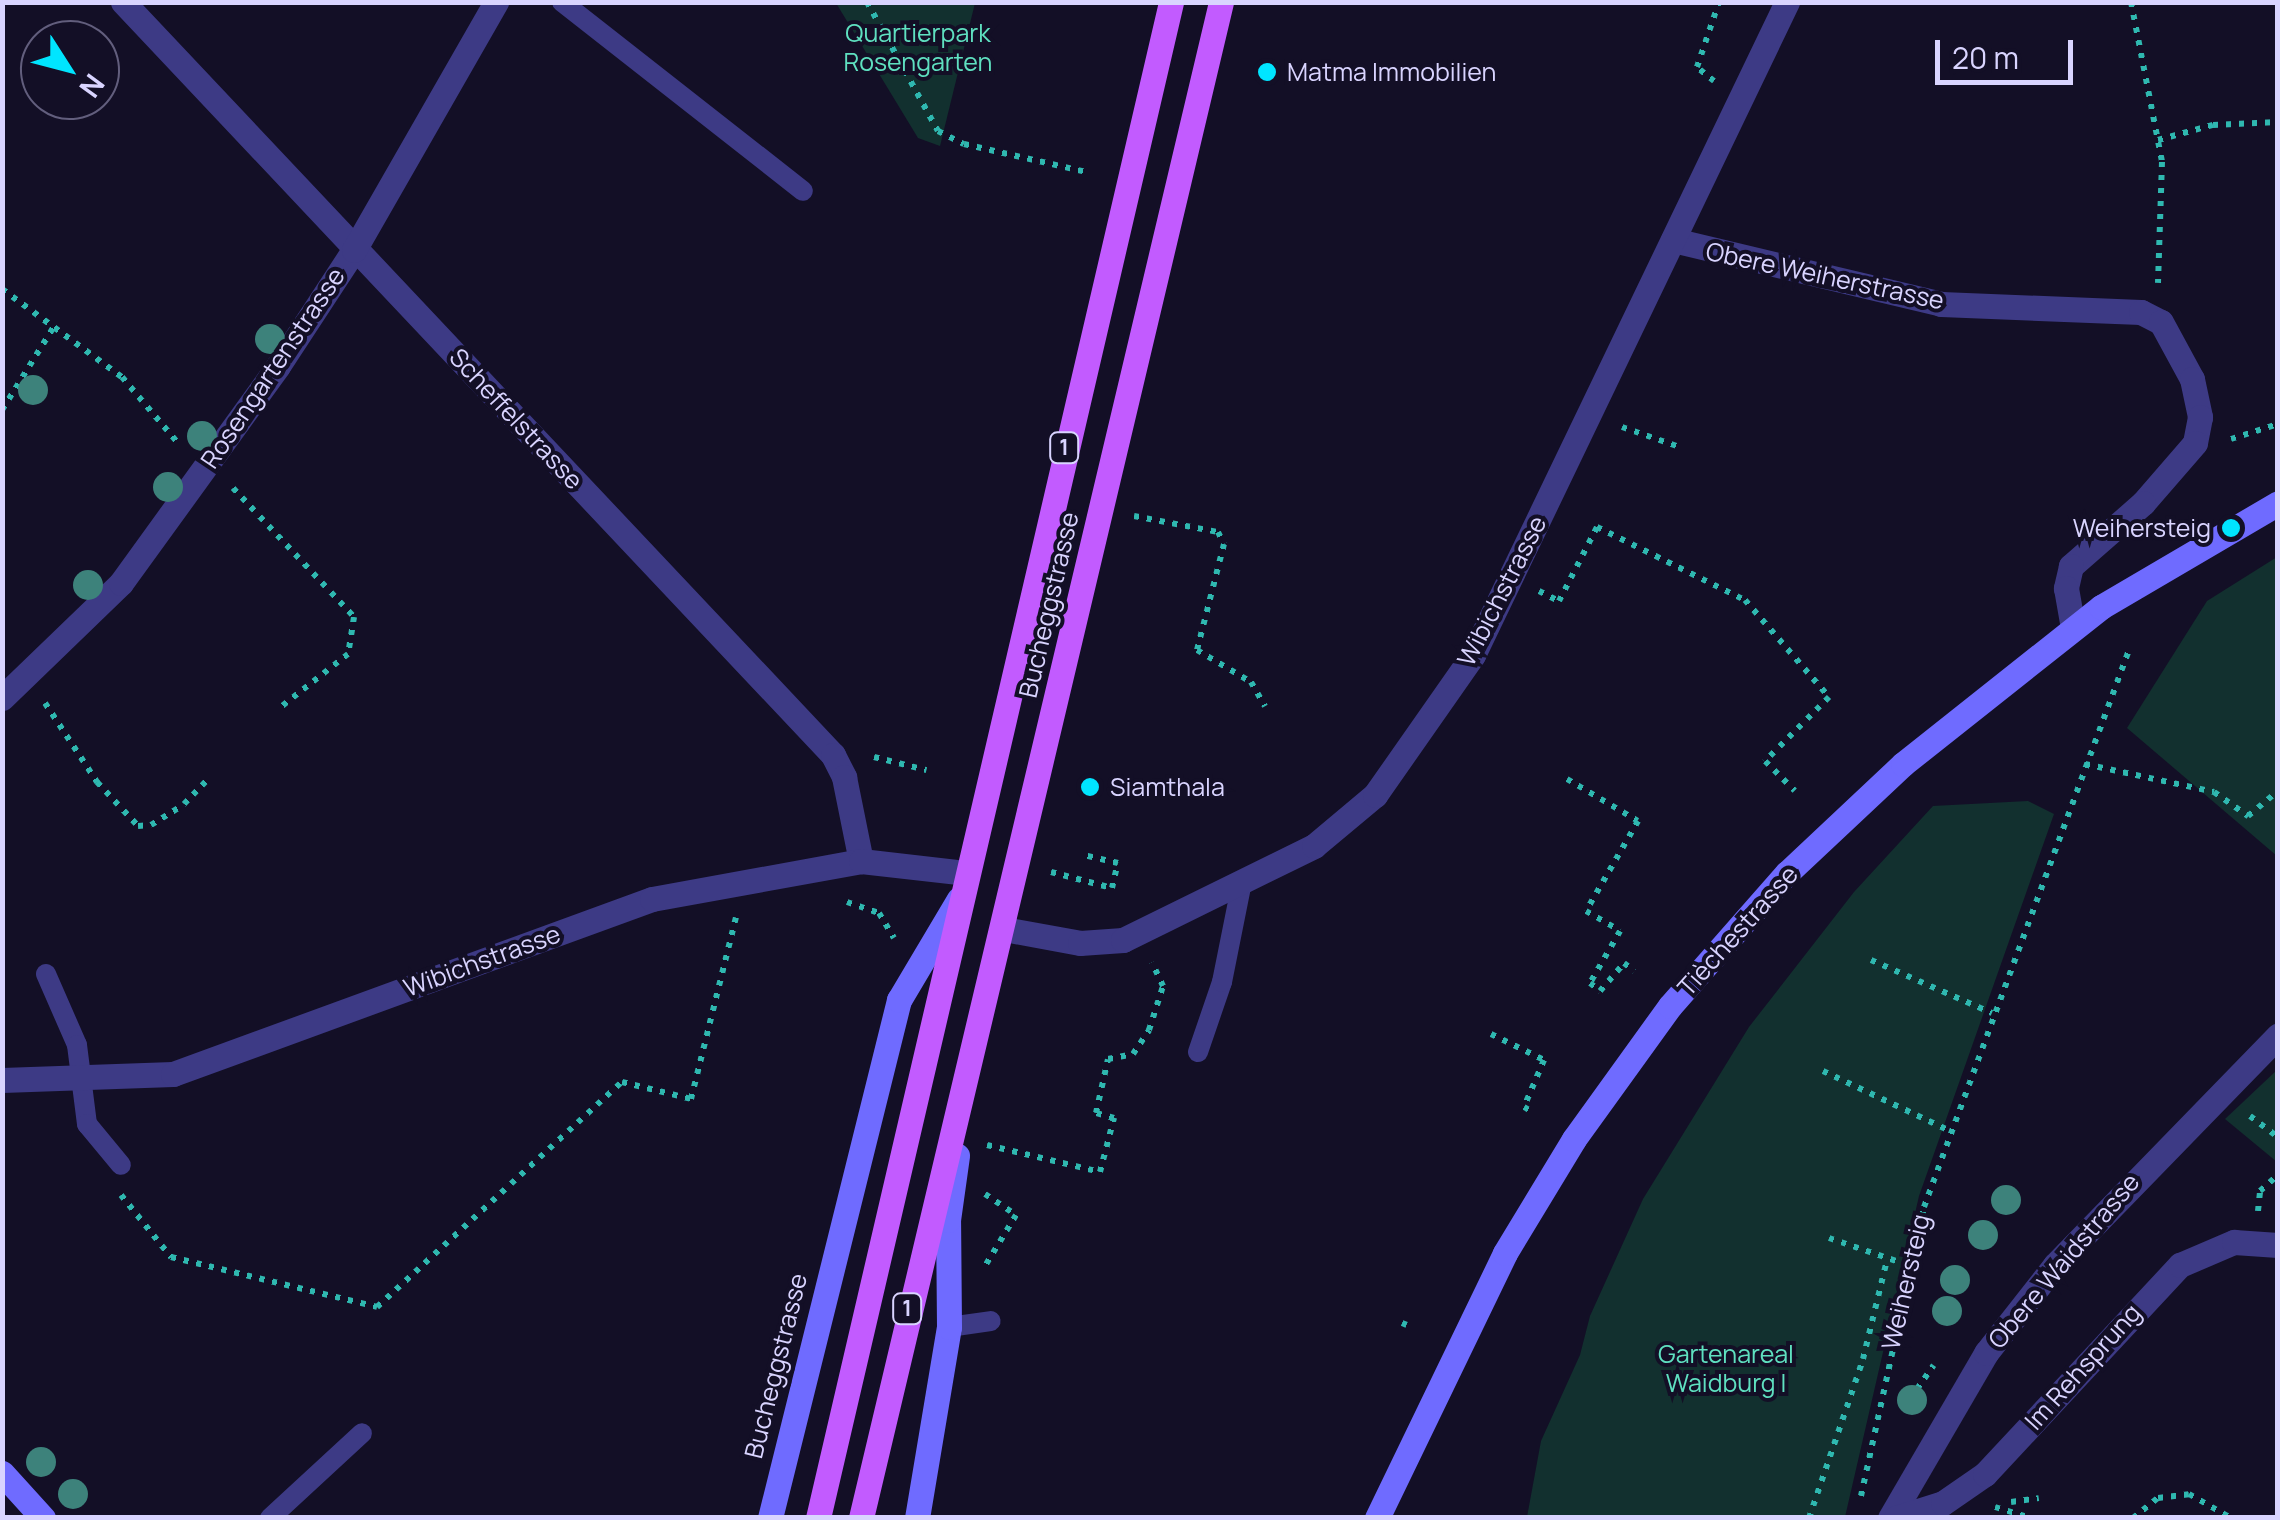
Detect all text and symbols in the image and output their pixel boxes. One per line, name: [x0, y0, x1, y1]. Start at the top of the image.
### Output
park label: Quartierpark Rosengarten: [844, 19, 992, 78]
north arrow: [20, 20, 120, 120]
scale bar: [1940, 20, 2078, 82]
text: 20 m: [1952, 37, 2019, 78]
place label: Matma Immobilien: [1287, 57, 1496, 87]
marker: Matma Immobilien: [1256, 61, 1278, 83]
text: N: [71, 67, 114, 106]
street label: Obere Weiherstrasse: [1703, 236, 1947, 316]
street label: Rosengartenstrasse: [195, 262, 351, 474]
street label: Scheffelstrasse: [443, 342, 589, 496]
road number: 1: [1049, 431, 1079, 465]
street label: Bucheggstrasse: [1013, 509, 1085, 701]
street label: Wibichstrasse: [1451, 511, 1553, 671]
place label: Weihersteig: [2073, 513, 2211, 543]
marker: Weihersteig: [2220, 517, 2242, 539]
place label: Siamthala: [1110, 772, 1225, 802]
marker: Siamthala: [1079, 776, 1101, 798]
street label: Tièchestrasse: [1672, 860, 1804, 1002]
street label: Wibichstrasse: [400, 919, 564, 1003]
street label: Obere Waidstrasse: [1982, 1167, 2146, 1355]
street label: Weihersteig: [1876, 1211, 1936, 1353]
street label: Bucheggstrasse: [739, 1270, 813, 1462]
road number: 1: [892, 1292, 922, 1326]
street label: Im Rehsprung: [2019, 1298, 2147, 1436]
park label: Gartenareal Waidburg I: [1658, 1340, 1794, 1399]

